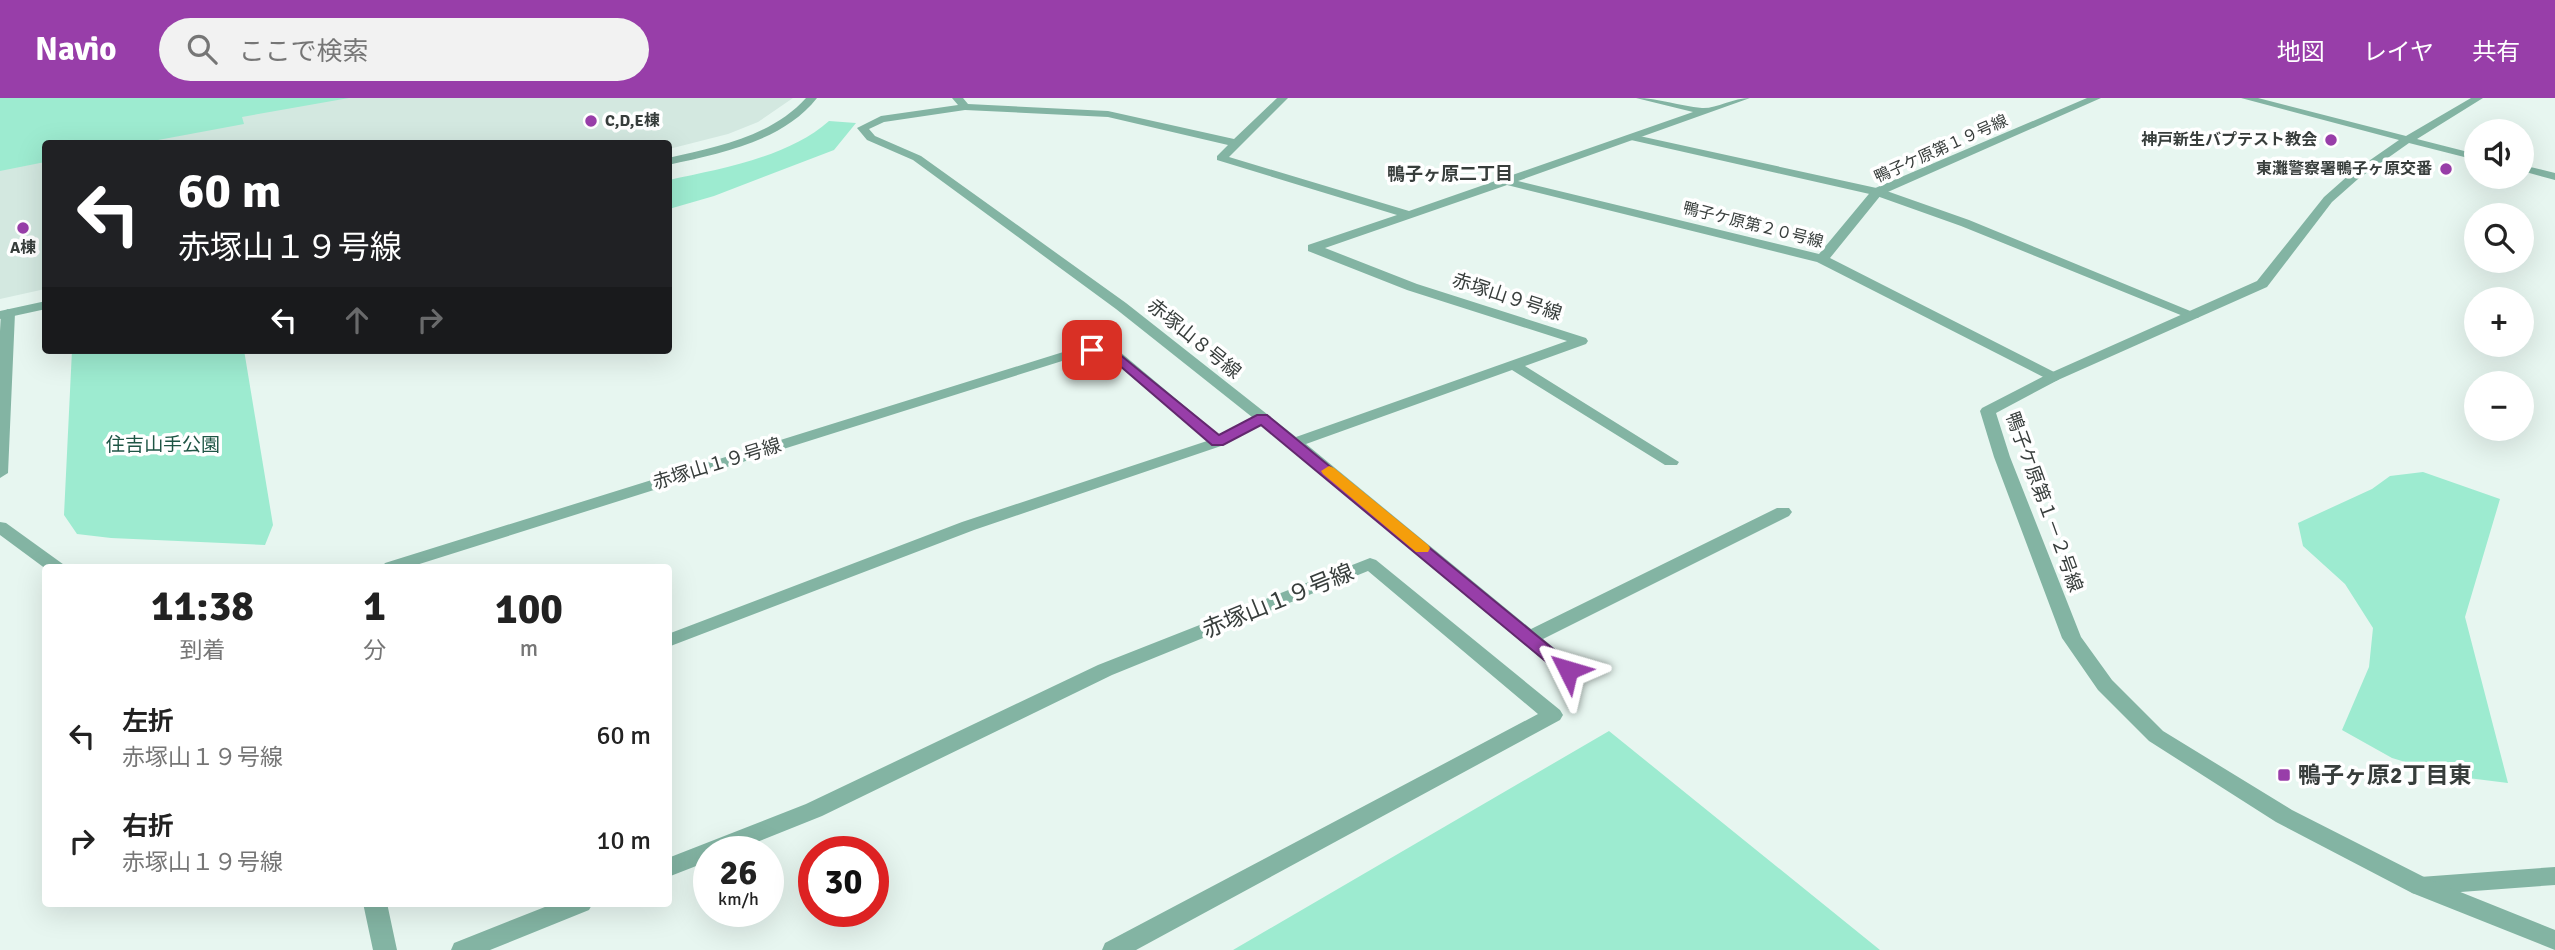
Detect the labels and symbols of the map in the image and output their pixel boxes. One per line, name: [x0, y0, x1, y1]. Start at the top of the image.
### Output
place label: C,D,E棟: [605, 111, 660, 131]
street label: 鴨子ケ原第１９号線: [1871, 111, 2011, 187]
marker: C,D,E棟: [583, 113, 599, 129]
place label: 神戸新生バプテスト教会: [2141, 130, 2317, 150]
marker: 神戸新生バプテスト教会: [2323, 132, 2339, 148]
place label: 東灘警察署鴨子ヶ原交番: [2256, 159, 2432, 179]
marker: 東灘警察署鴨子ヶ原交番: [2438, 161, 2454, 177]
district label: 鴨子ヶ原二丁目: [1387, 163, 1513, 185]
street label: 鴨子ケ原第２０号線: [1681, 198, 1825, 252]
marker: A棟: [15, 220, 31, 236]
place label: A棟: [10, 238, 36, 258]
street label: 赤塚山９号線: [1449, 268, 1565, 326]
street label: 赤塚山８号線: [1142, 294, 1246, 384]
pin: [1062, 320, 1122, 380]
street label: 鴨子ケ原第１－２号線: [2000, 409, 2088, 595]
park label: 住吉山手公園: [106, 433, 220, 457]
street label: 赤塚山１９号線: [650, 433, 784, 495]
street label: 赤塚山１９号線: [1198, 557, 1358, 645]
position arrow: [1531, 633, 1605, 707]
place label: 鴨子ヶ原2丁目東: [2298, 761, 2471, 790]
marker: 鴨子ヶ原2丁目東: [2276, 767, 2292, 783]
speed limit sign: 30: [798, 836, 889, 927]

